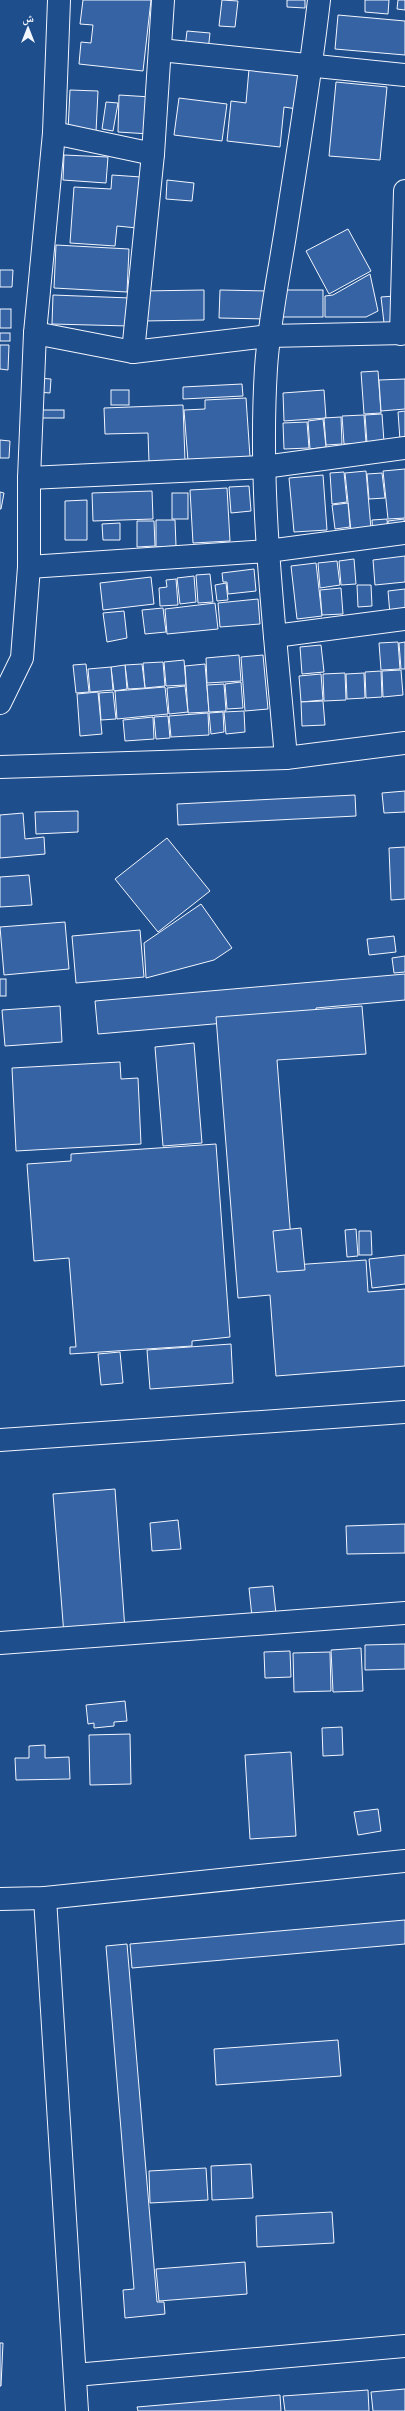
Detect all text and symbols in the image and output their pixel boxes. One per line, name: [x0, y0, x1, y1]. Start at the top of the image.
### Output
north arrow: [8, 8, 48, 48]
text: ش: [22, 12, 34, 26]

